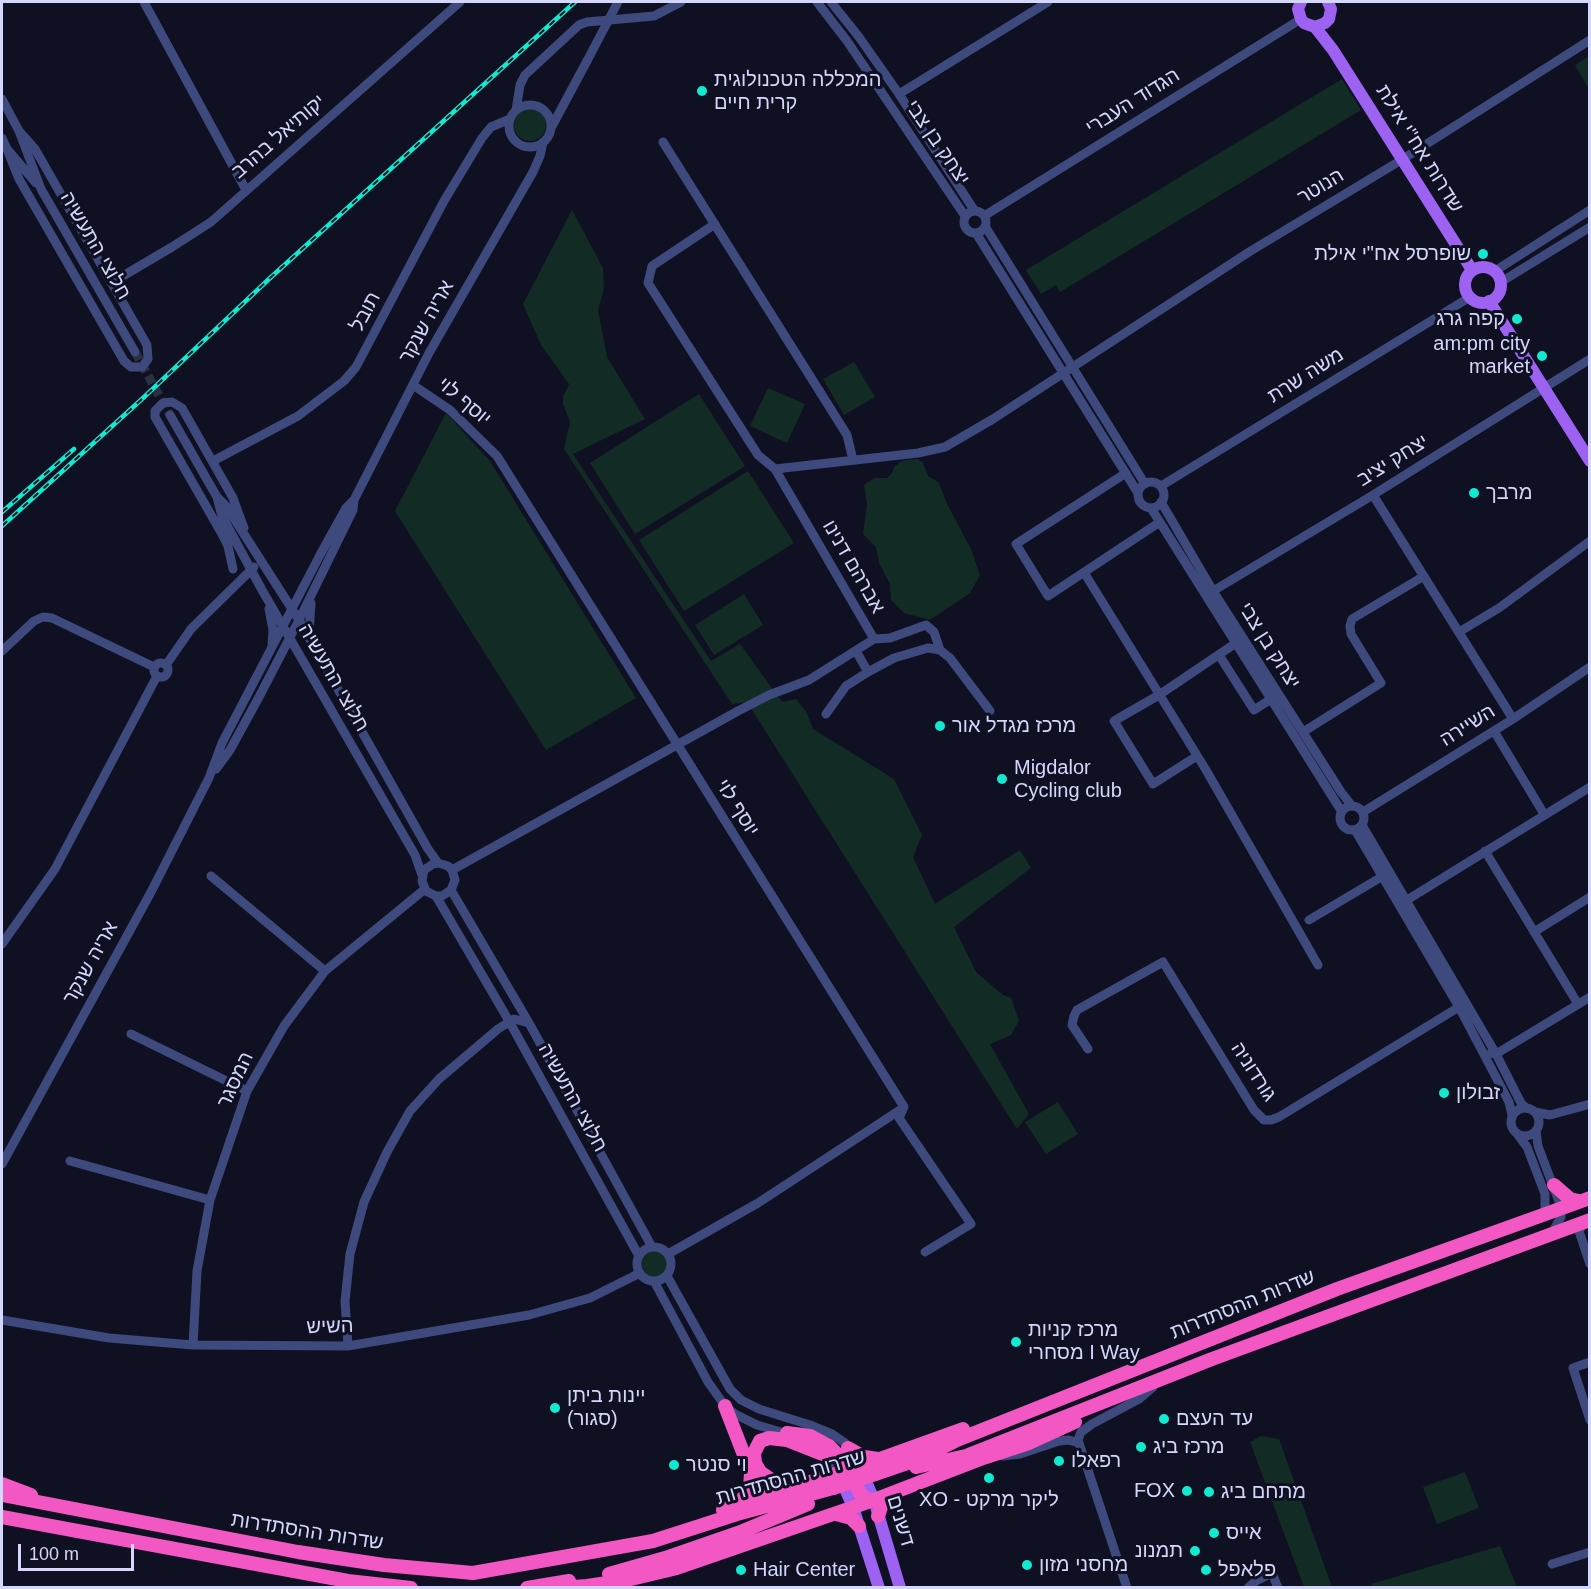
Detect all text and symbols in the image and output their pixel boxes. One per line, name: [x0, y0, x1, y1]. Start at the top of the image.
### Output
street label: הגדוד העברי: [1082, 64, 1184, 140]
place label: המכללה הטכנולוגית קרית חיים: [714, 68, 881, 115]
street label: שדרות אח"י אילת: [1370, 81, 1468, 217]
marker: המכללה הטכנולוגית קרית חיים: [695, 84, 709, 98]
street label: יקותיאל בהרב: [227, 90, 331, 184]
street label: יצחק בן צבי: [900, 96, 974, 190]
street label: הנוטר: [1294, 164, 1348, 210]
street label: חלוצי התעשיה: [55, 188, 135, 304]
place label: שופרסל אח"י אילת: [1314, 242, 1471, 266]
marker: שופרסל אח"י אילת: [1476, 247, 1490, 261]
street label: אריה שנקר: [395, 277, 459, 367]
street label: תובל: [346, 288, 386, 336]
place label: קפה גרג: [1436, 307, 1505, 331]
marker: קפה גרג: [1510, 312, 1524, 326]
place label: am:pm city market: [1433, 332, 1530, 379]
street label: משה שרת: [1264, 343, 1348, 409]
marker: am:pm city market: [1535, 349, 1549, 363]
street label: יוסף לוי: [432, 373, 496, 431]
street label: יצחק יציב: [1353, 430, 1433, 492]
place label: מרבך: [1486, 481, 1532, 505]
marker: מרבך: [1467, 486, 1481, 500]
street label: אברהם דנינו: [817, 516, 889, 618]
street label: יצחק בן צבי: [1233, 598, 1305, 694]
street label: חלוצי התעשיה: [293, 620, 373, 736]
street label: השיירה: [1436, 700, 1500, 752]
place label: מרכז מגדל אור: [952, 714, 1076, 738]
marker: מרכז מגדל אור: [933, 719, 947, 733]
place label: Migdalor Cycling club: [1014, 756, 1122, 803]
marker: Migdalor Cycling club: [995, 772, 1009, 786]
street label: יוסף לוי: [710, 775, 764, 841]
street label: אריה שנקר: [59, 918, 123, 1008]
street label: גורדוניה: [1225, 1038, 1281, 1106]
street label: חלוצי התעשיה: [532, 1040, 612, 1156]
street label: המסגר: [213, 1048, 259, 1112]
place label: זבולון: [1456, 1081, 1500, 1105]
marker: זבולון: [1437, 1086, 1451, 1100]
street label: שדרות ההסתדרות: [1167, 1265, 1319, 1345]
street label: השיש: [306, 1314, 354, 1340]
place label: מרכז קניות מסחרי I Way: [1028, 1318, 1140, 1365]
marker: מרכז קניות מסחרי I Way: [1009, 1335, 1023, 1349]
place label: יינות ביתן (סגור): [567, 1384, 646, 1431]
marker: יינות ביתן (סגור): [548, 1401, 562, 1415]
place label: עד העצם: [1176, 1407, 1253, 1431]
marker: עד העצם: [1157, 1412, 1171, 1426]
place label: מרכז ביג: [1153, 1435, 1225, 1459]
marker: מרכז ביג: [1134, 1440, 1148, 1454]
street label: שדרות ההסתדרות: [714, 1445, 868, 1511]
place label: רפאלו: [1071, 1449, 1121, 1473]
place label: וי סנטר: [686, 1453, 747, 1477]
marker: רפאלו: [1052, 1454, 1066, 1468]
marker: וי סנטר: [667, 1458, 681, 1472]
marker: XO - ליקר מרקט: [982, 1471, 996, 1485]
place label: FOX: [1134, 1479, 1175, 1503]
place label: מתחם ביג: [1221, 1480, 1306, 1504]
marker: FOX: [1180, 1484, 1194, 1498]
marker: מתחם ביג: [1202, 1485, 1216, 1499]
place label: XO - ליקר מרקט: [919, 1488, 1059, 1512]
street label: דשנים: [881, 1493, 919, 1549]
street label: שדרות ההסתדרות: [229, 1508, 385, 1556]
place label: אייס: [1226, 1521, 1262, 1545]
marker: אייס: [1207, 1526, 1221, 1540]
scale bar: [21, 1532, 136, 1570]
place label: תמנונ: [1135, 1539, 1183, 1563]
text: 100 m: [29, 1544, 79, 1564]
marker: תמנונ: [1188, 1544, 1202, 1558]
place label: מחסני מזון: [1039, 1553, 1128, 1577]
place label: Hair Center: [753, 1558, 855, 1582]
marker: מחסני מזון: [1020, 1558, 1034, 1572]
place label: פלאפל: [1218, 1558, 1276, 1582]
marker: Hair Center: [734, 1563, 748, 1577]
marker: פלאפל: [1199, 1563, 1213, 1577]

